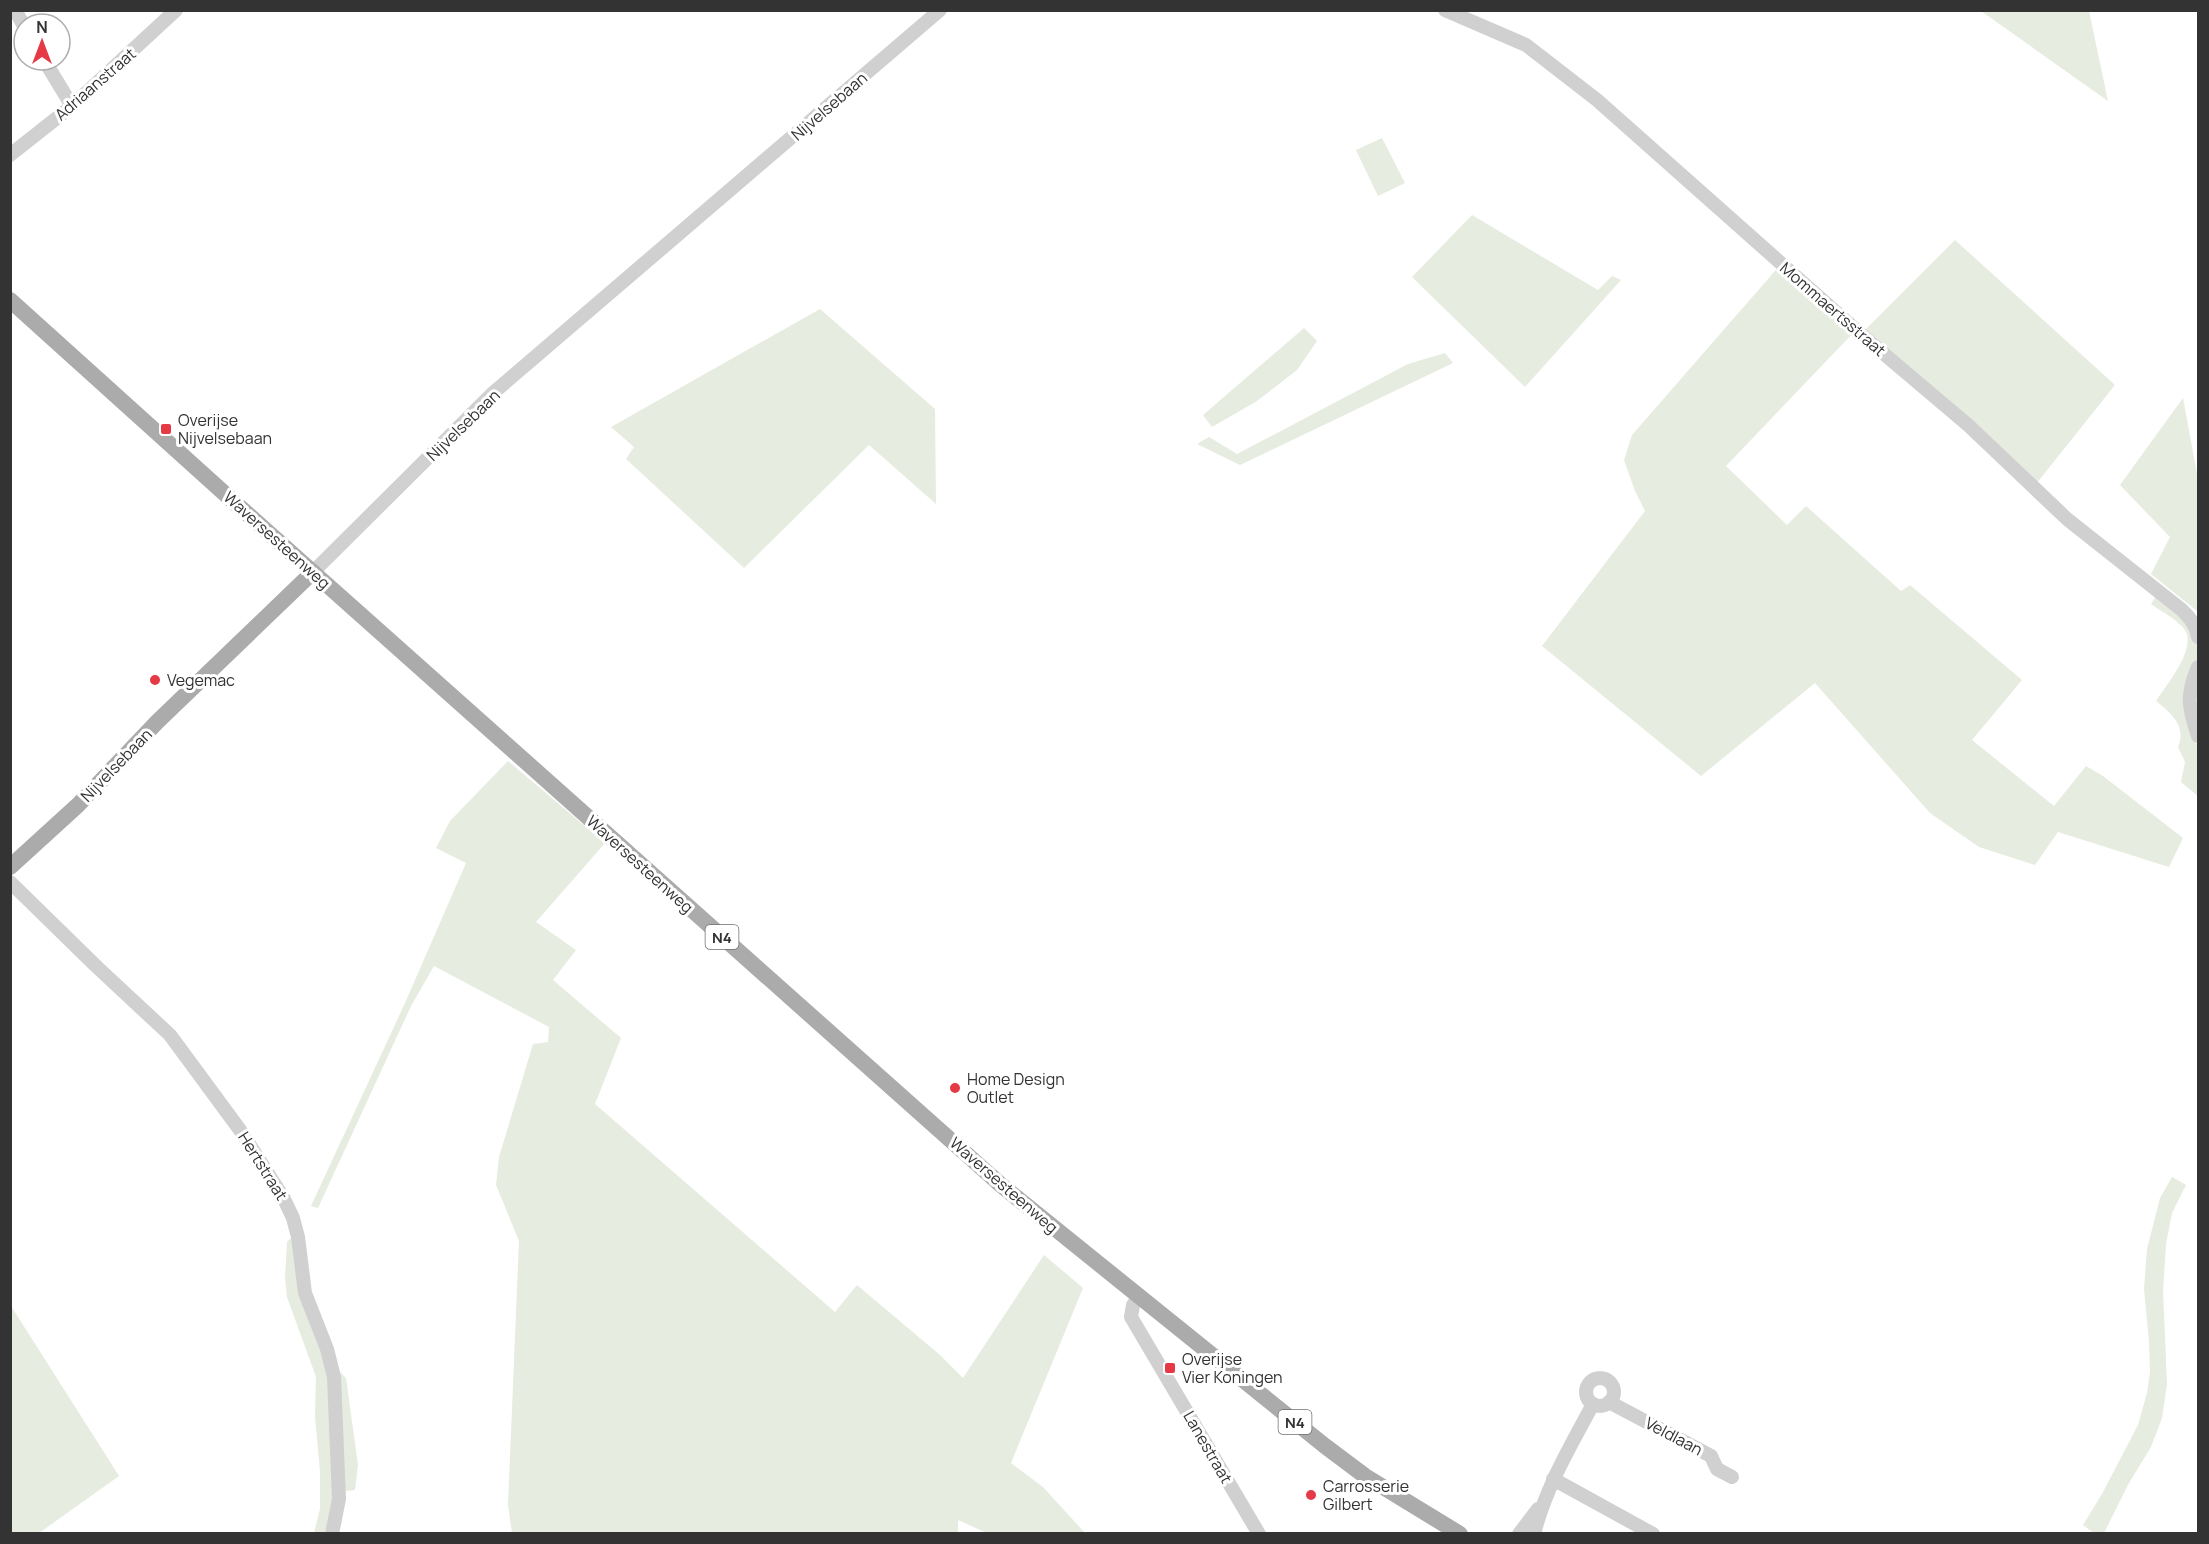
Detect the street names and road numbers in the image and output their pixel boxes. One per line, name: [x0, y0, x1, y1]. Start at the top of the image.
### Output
street label: Adriaanstraat: [50, 43, 140, 125]
street label: Nijvelsebaan: [786, 67, 872, 145]
street label: Mommaertsstraat: [1775, 257, 1891, 361]
street label: Nijvelsebaan: [422, 384, 504, 466]
street label: Waversesteenweg: [219, 486, 335, 594]
street label: Nijvelsebaan: [75, 724, 157, 806]
street label: Waversesteenweg: [582, 810, 698, 918]
road number: N4: [706, 925, 738, 949]
street label: Hertstraat: [233, 1128, 293, 1204]
street label: Waversesteenweg: [945, 1132, 1063, 1238]
street label: Lanestraat: [1178, 1407, 1238, 1487]
road number: N4: [1278, 1410, 1312, 1434]
street label: Veldlaan: [1641, 1412, 1707, 1460]

